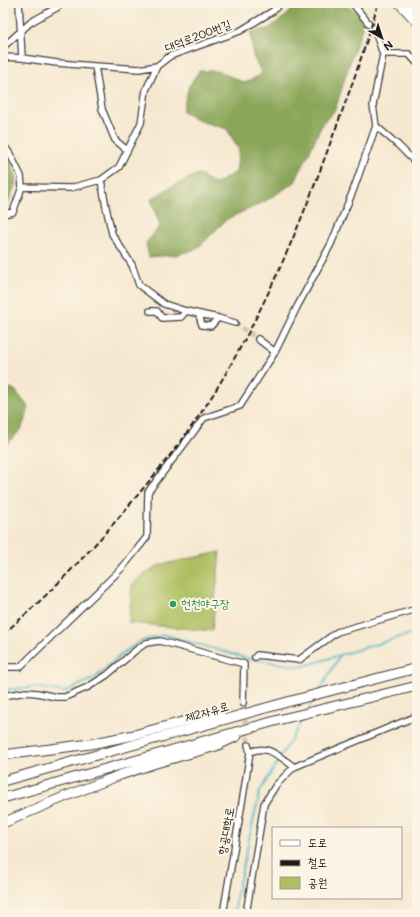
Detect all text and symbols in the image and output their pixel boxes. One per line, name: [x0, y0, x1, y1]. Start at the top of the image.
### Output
street label: 대덕로200번길: [162, 15, 233, 55]
north arrow: [362, 18, 402, 58]
text: N: [381, 38, 397, 55]
place label: 현천야구장: [181, 595, 230, 611]
marker: 현천야구장: [168, 599, 178, 609]
street label: 제2자유로: [183, 697, 231, 725]
street label: 항공대학로: [213, 806, 237, 856]
legend: [272, 827, 402, 899]
text: 도로: [308, 834, 327, 850]
text: 철도: [308, 854, 327, 870]
text: 공원: [308, 874, 327, 890]

